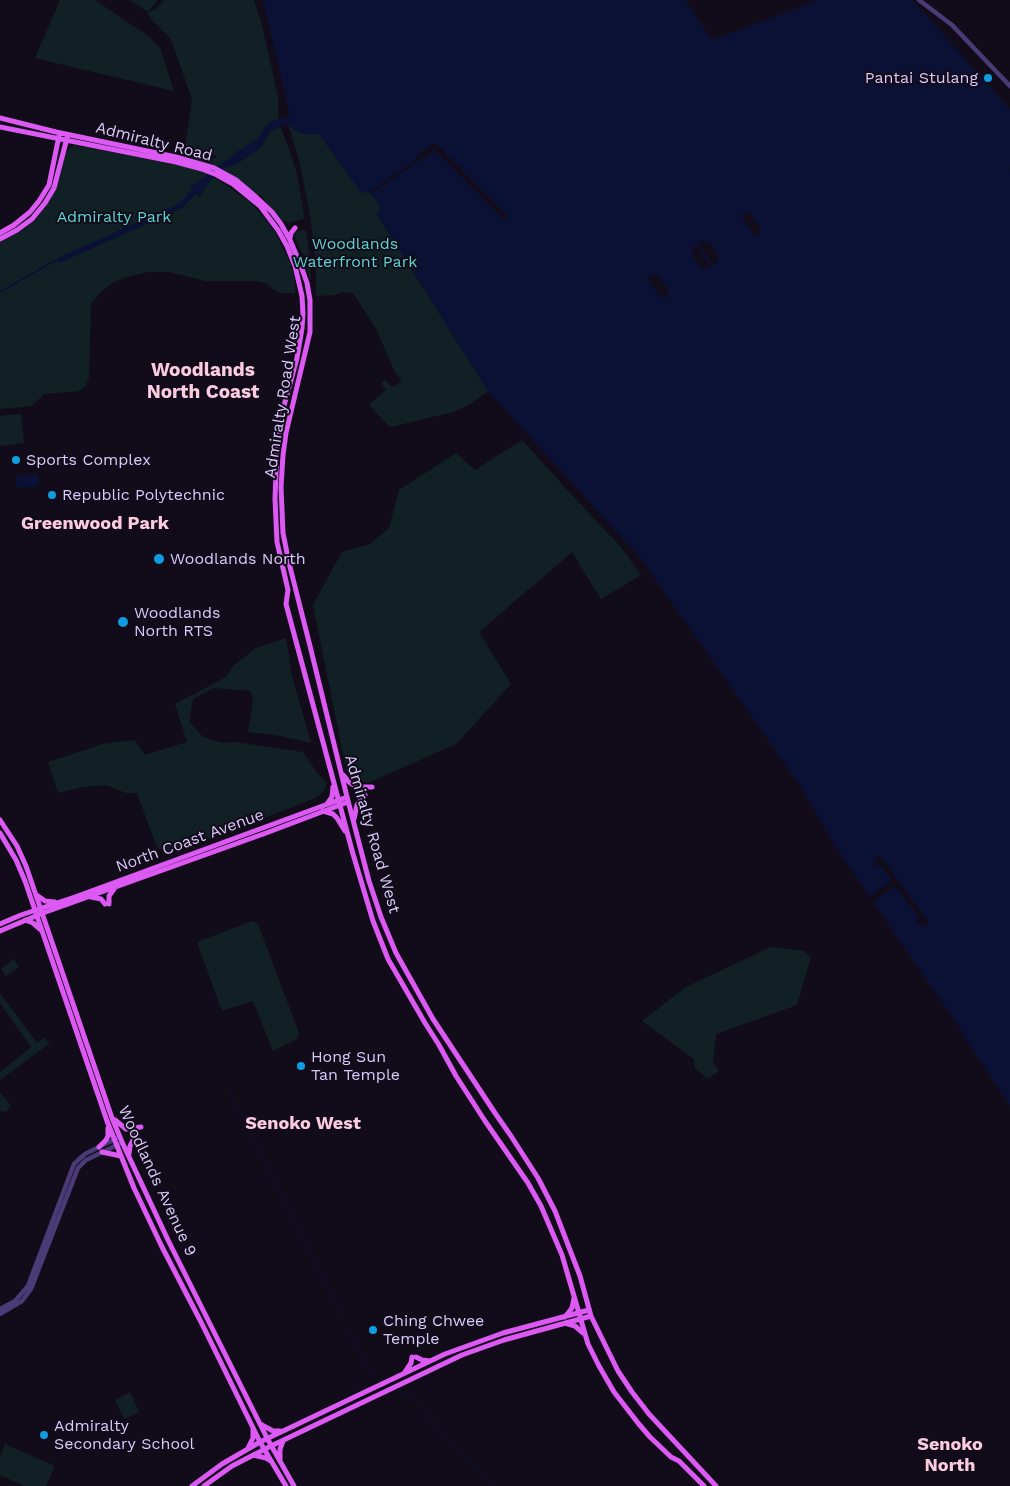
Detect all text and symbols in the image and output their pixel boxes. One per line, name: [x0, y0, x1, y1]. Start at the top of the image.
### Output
place label: Pantai Stulang: [865, 68, 978, 88]
marker: Pantai Stulang: [982, 72, 994, 84]
street label: Admiralty Road: [94, 118, 214, 166]
park label: Admiralty Park: [57, 207, 171, 227]
park label: Woodlands Waterfront Park: [293, 234, 417, 272]
street label: Admiralty Road West: [261, 314, 305, 480]
district label: Woodlands North Coast: [147, 359, 259, 403]
place label: Sports Complex: [26, 450, 151, 470]
marker: Sports Complex: [10, 454, 22, 466]
place label: Republic Polytechnic: [62, 485, 225, 505]
marker: Republic Polytechnic: [46, 489, 58, 501]
district label: Greenwood Park: [21, 513, 169, 535]
place label: Woodlands North: [170, 549, 306, 569]
marker: Woodlands North: [152, 552, 166, 566]
place label: Woodlands North RTS: [134, 603, 220, 641]
marker: Woodlands North RTS: [116, 615, 130, 629]
street label: Admiralty Road West: [340, 753, 404, 915]
street label: North Coast Avenue: [113, 805, 267, 877]
place label: Hong Sun Tan Temple: [311, 1047, 400, 1085]
marker: Hong Sun Tan Temple: [295, 1060, 307, 1072]
street label: Woodlands Avenue 9: [114, 1103, 200, 1259]
district label: Senoko West: [245, 1113, 361, 1135]
place label: Ching Chwee Temple: [383, 1311, 484, 1349]
marker: Ching Chwee Temple: [367, 1324, 379, 1336]
place label: Admiralty Secondary School: [54, 1416, 194, 1454]
marker: Admiralty Secondary School: [38, 1429, 50, 1441]
district label: Senoko North: [917, 1434, 983, 1476]

